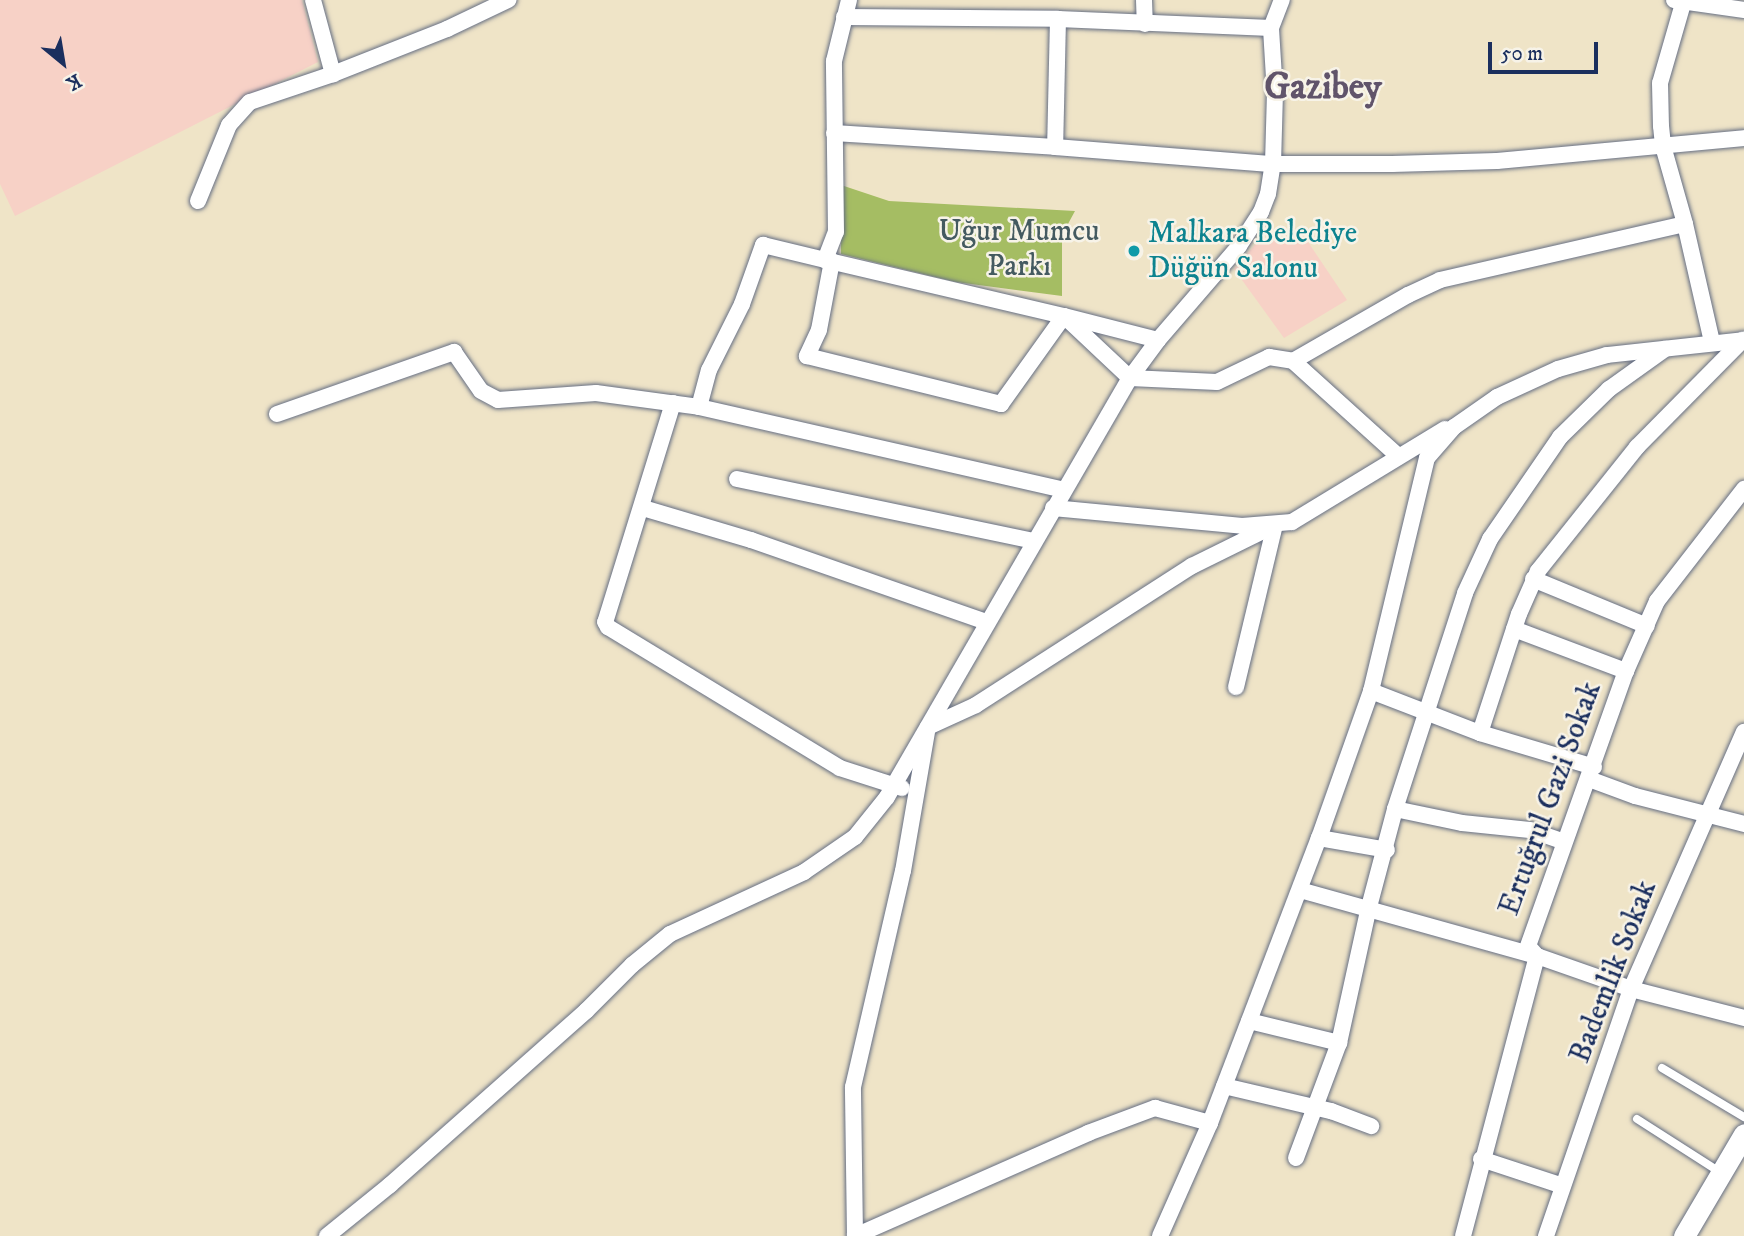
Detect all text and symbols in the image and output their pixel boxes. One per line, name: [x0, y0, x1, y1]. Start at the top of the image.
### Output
north arrow: [28, 28, 98, 98]
scale bar: [1492, 28, 1602, 72]
text: 50 m: [1501, 41, 1543, 67]
district label: Gazibey: [1264, 66, 1382, 110]
text: K: [62, 68, 85, 95]
park label: Uğur Mumcu Parkı: [938, 214, 1100, 284]
place label: Malkara Belediye Düğün Salonu: [1148, 216, 1357, 286]
marker: Malkara Belediye Düğün Salonu: [1126, 243, 1142, 259]
street label: Ertuğrul Gazi Sokak: [1492, 677, 1610, 921]
street label: Bademlik Sokak: [1563, 876, 1665, 1068]

